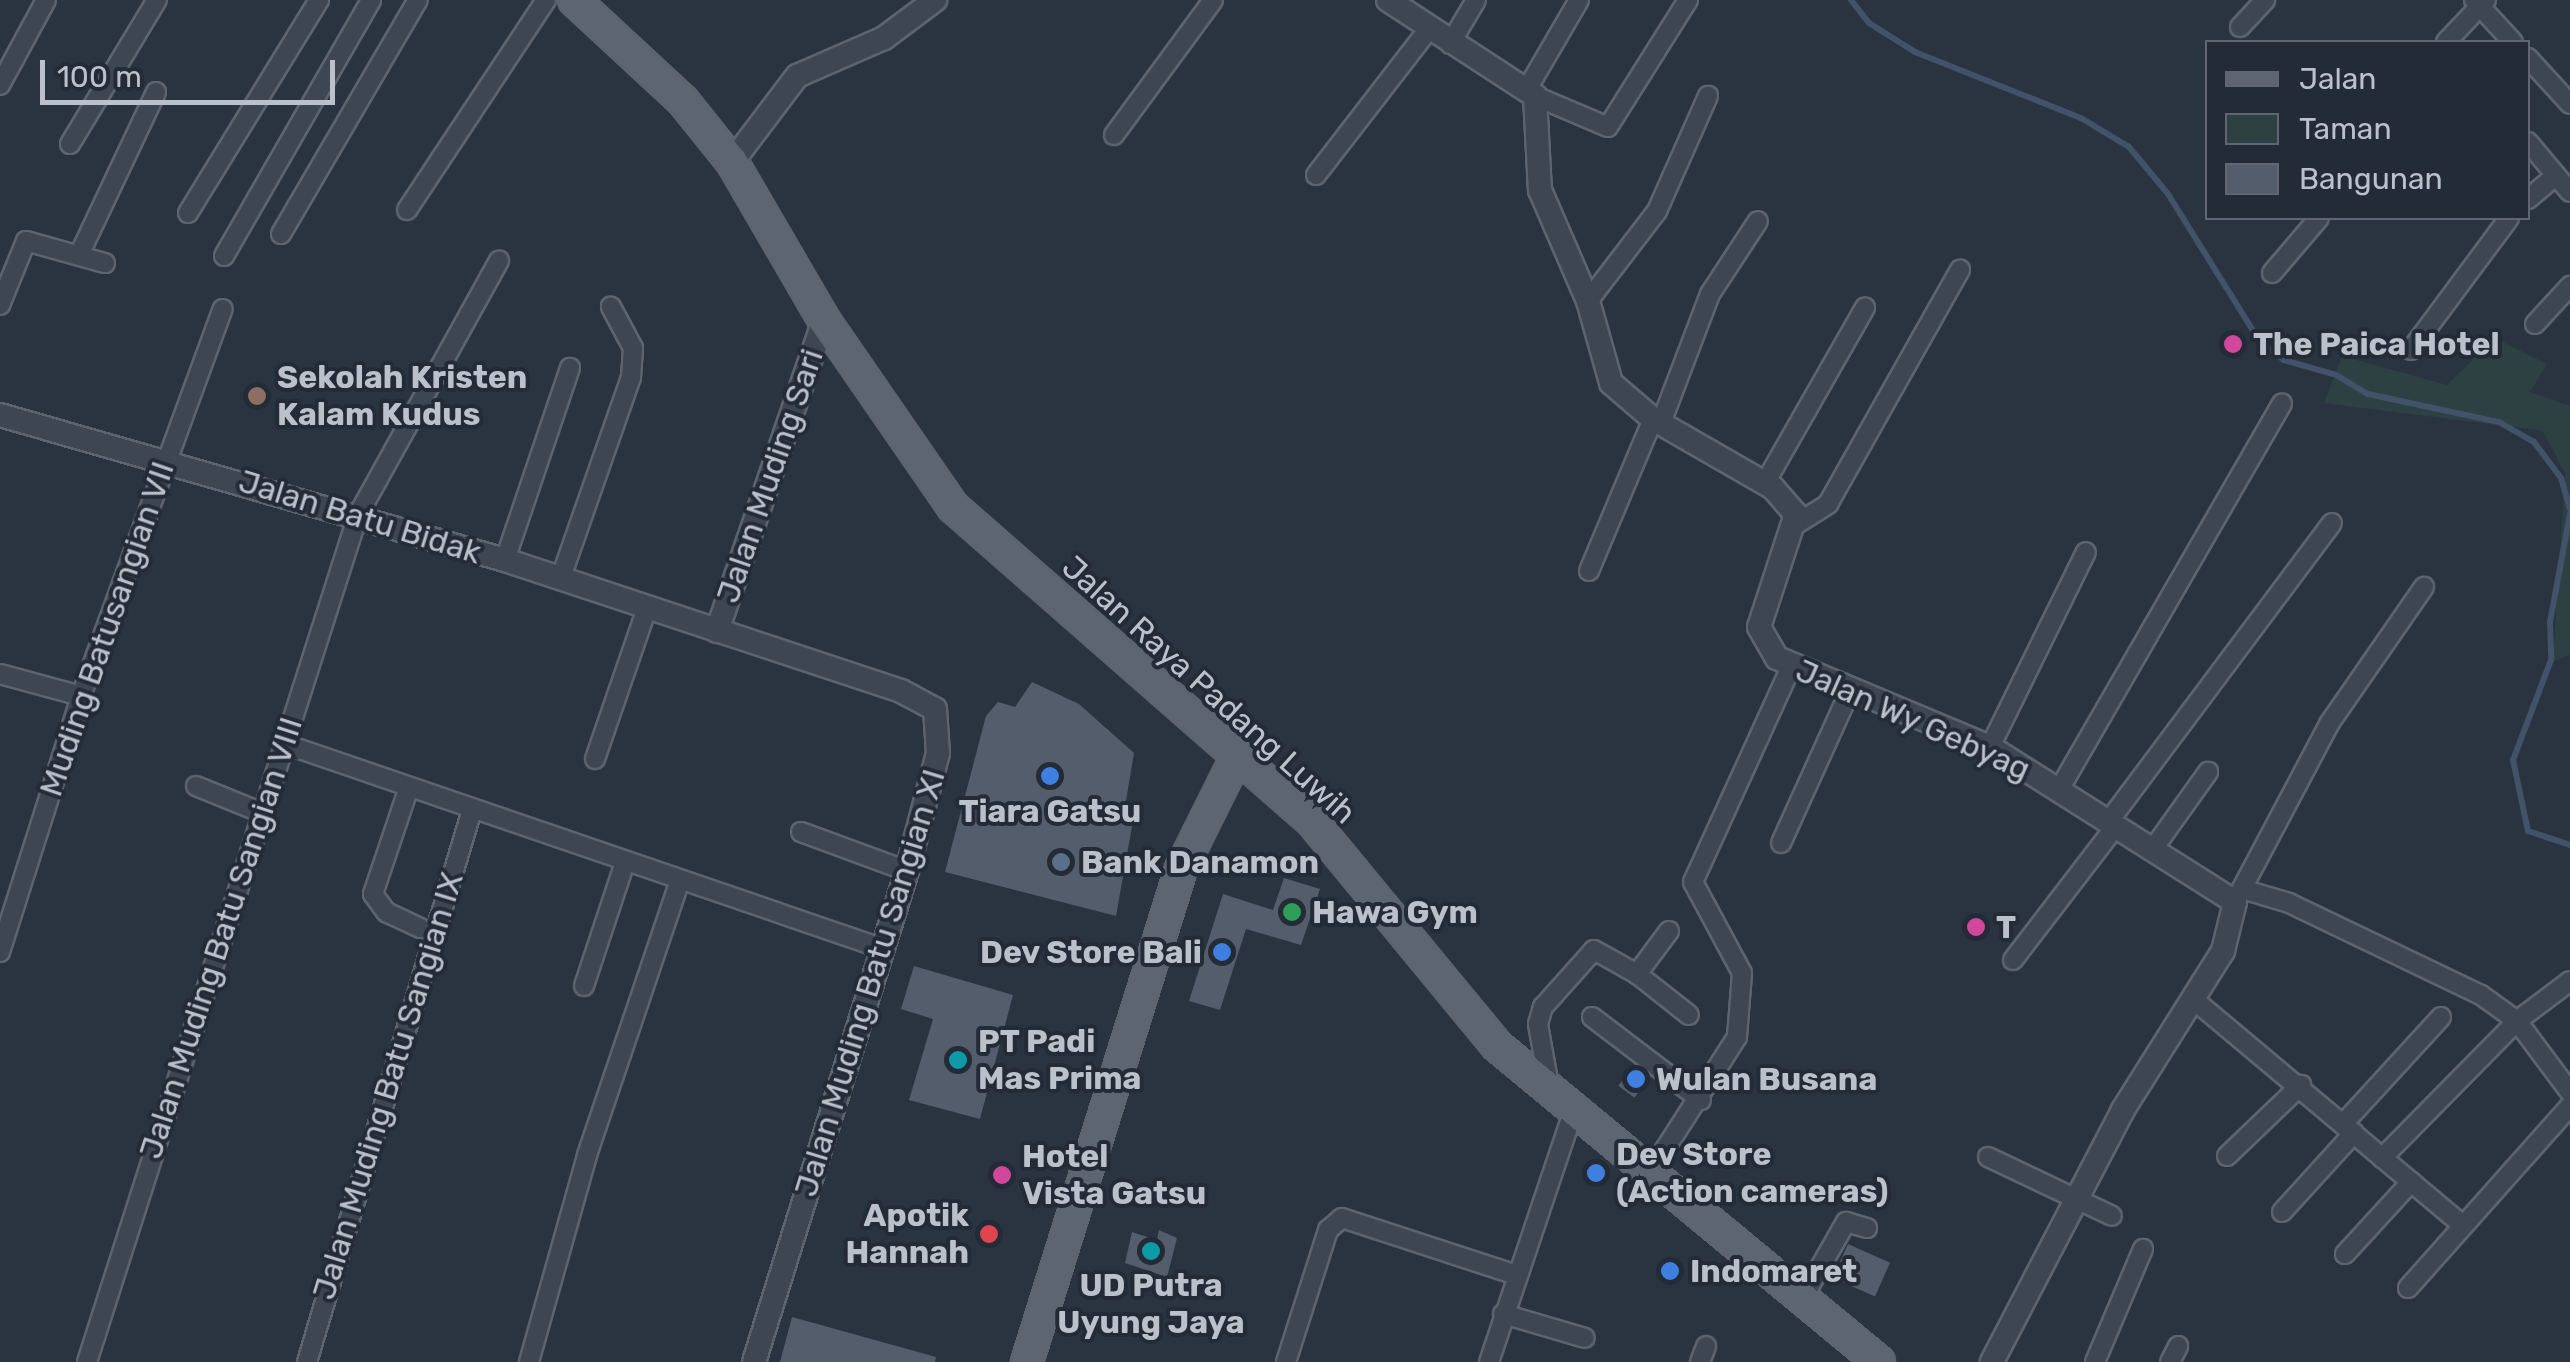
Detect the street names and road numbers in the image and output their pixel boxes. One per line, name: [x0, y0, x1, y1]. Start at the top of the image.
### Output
street label: Jalan Muding Sari: [709, 344, 831, 608]
street label: Muding Batusangian VII: [32, 456, 182, 802]
street label: Jalan Batu Bidak: [234, 462, 486, 572]
street label: Jalan Raya Padang Luwih: [1054, 548, 1364, 832]
street label: Jalan Wy Gebyag: [1789, 651, 2037, 789]
street label: Jalan Muding Batu Sangian VIII: [131, 712, 311, 1164]
street label: Jalan Muding Batu Sangian XI: [787, 765, 953, 1201]
street label: Jalan Muding Batu Sangian IX: [305, 868, 471, 1304]

